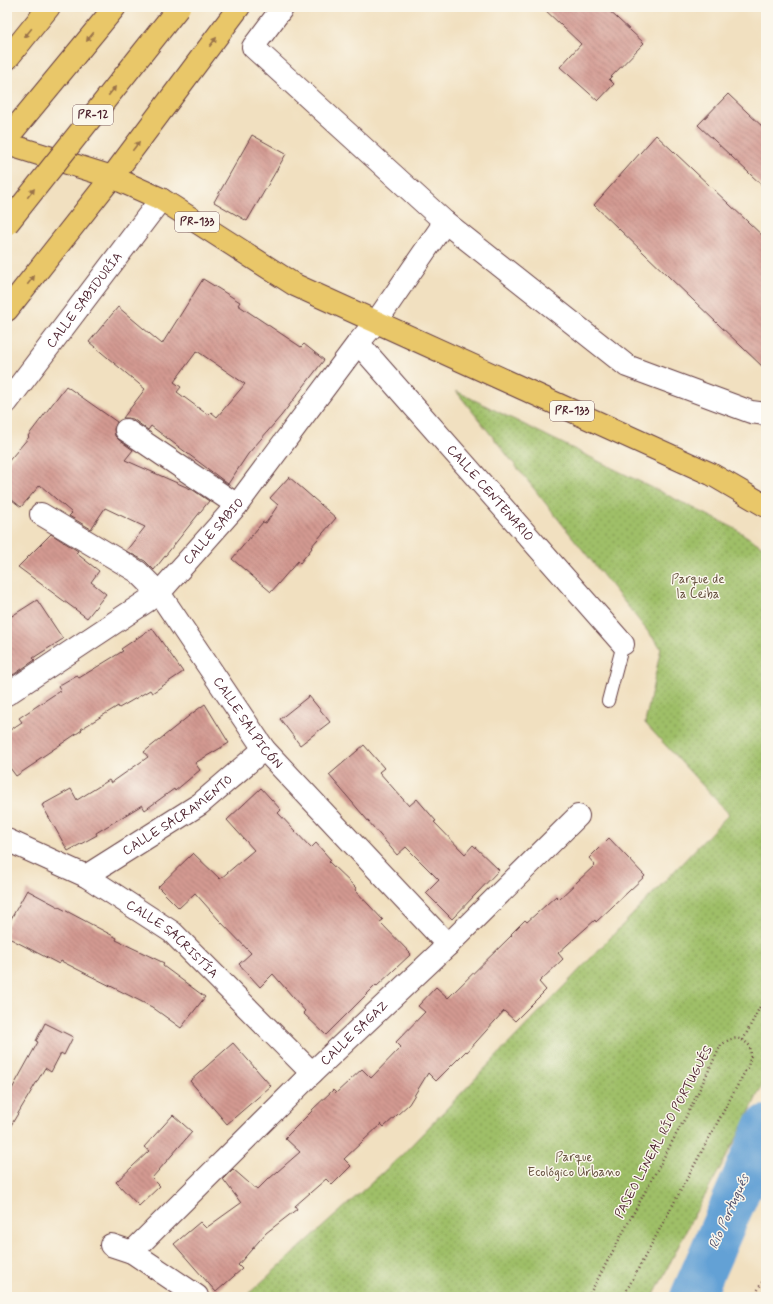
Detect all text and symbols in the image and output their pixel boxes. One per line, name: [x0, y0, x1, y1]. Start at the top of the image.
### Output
one-way arrow: [23, 28, 32, 39]
one-way arrow: [86, 32, 95, 43]
one-way arrow: [209, 36, 217, 47]
one-way arrow: [108, 86, 116, 97]
road number: PR-12: [73, 105, 113, 125]
one-way arrow: [131, 141, 139, 151]
one-way arrow: [27, 188, 36, 199]
road number: PR-133: [175, 212, 219, 232]
street label: CALLE SABIDURÍA: [42, 249, 126, 351]
one-way arrow: [27, 274, 36, 285]
road number: PR-133: [550, 401, 594, 421]
street label: CALLE CENTENARIO: [443, 441, 537, 545]
street label: CALLE SABIO: [180, 494, 248, 568]
park label: Parque de la Ceiba: [671, 571, 725, 603]
street label: CALLE SALPICÓN: [209, 674, 286, 772]
street label: CALLE SACRAMENTO: [119, 771, 236, 859]
street label: CALLE SACRISTÍA: [123, 896, 222, 982]
street label: CALLE SAGAZ: [317, 997, 392, 1069]
street label: PASEO LINEAL RÍO PORTUGUÉS: [610, 1042, 717, 1221]
park label: Parque Ecológico Urbano: [528, 1149, 620, 1181]
water label: Río Portugués: [705, 1170, 755, 1253]

